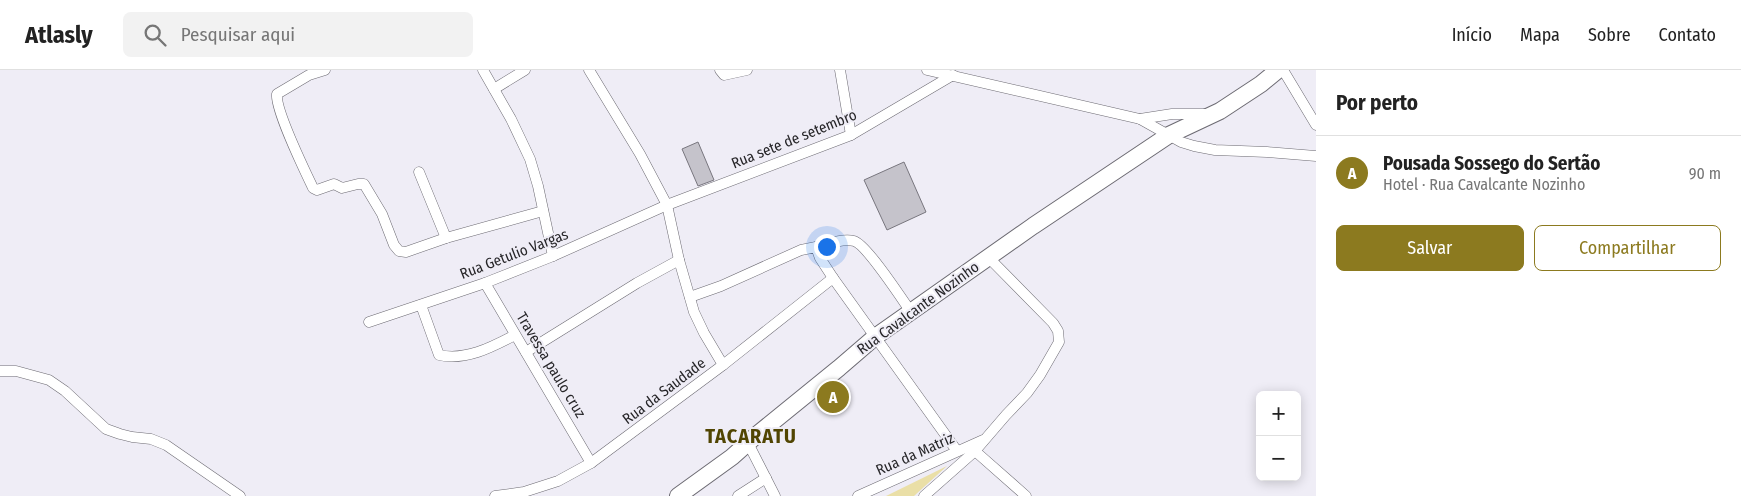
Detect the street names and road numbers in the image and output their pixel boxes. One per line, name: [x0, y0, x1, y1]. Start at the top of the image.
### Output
street label: Rua sete de setembro: [729, 106, 859, 172]
street label: Rua Getulio Vargas: [457, 225, 571, 283]
street label: Rua Cavalcante Nozinho: [853, 258, 983, 358]
street label: Travessa paulo cruz: [512, 309, 590, 421]
street label: Rua da Saudade: [619, 354, 709, 428]
street label: Rua da Matriz: [873, 429, 957, 479]

